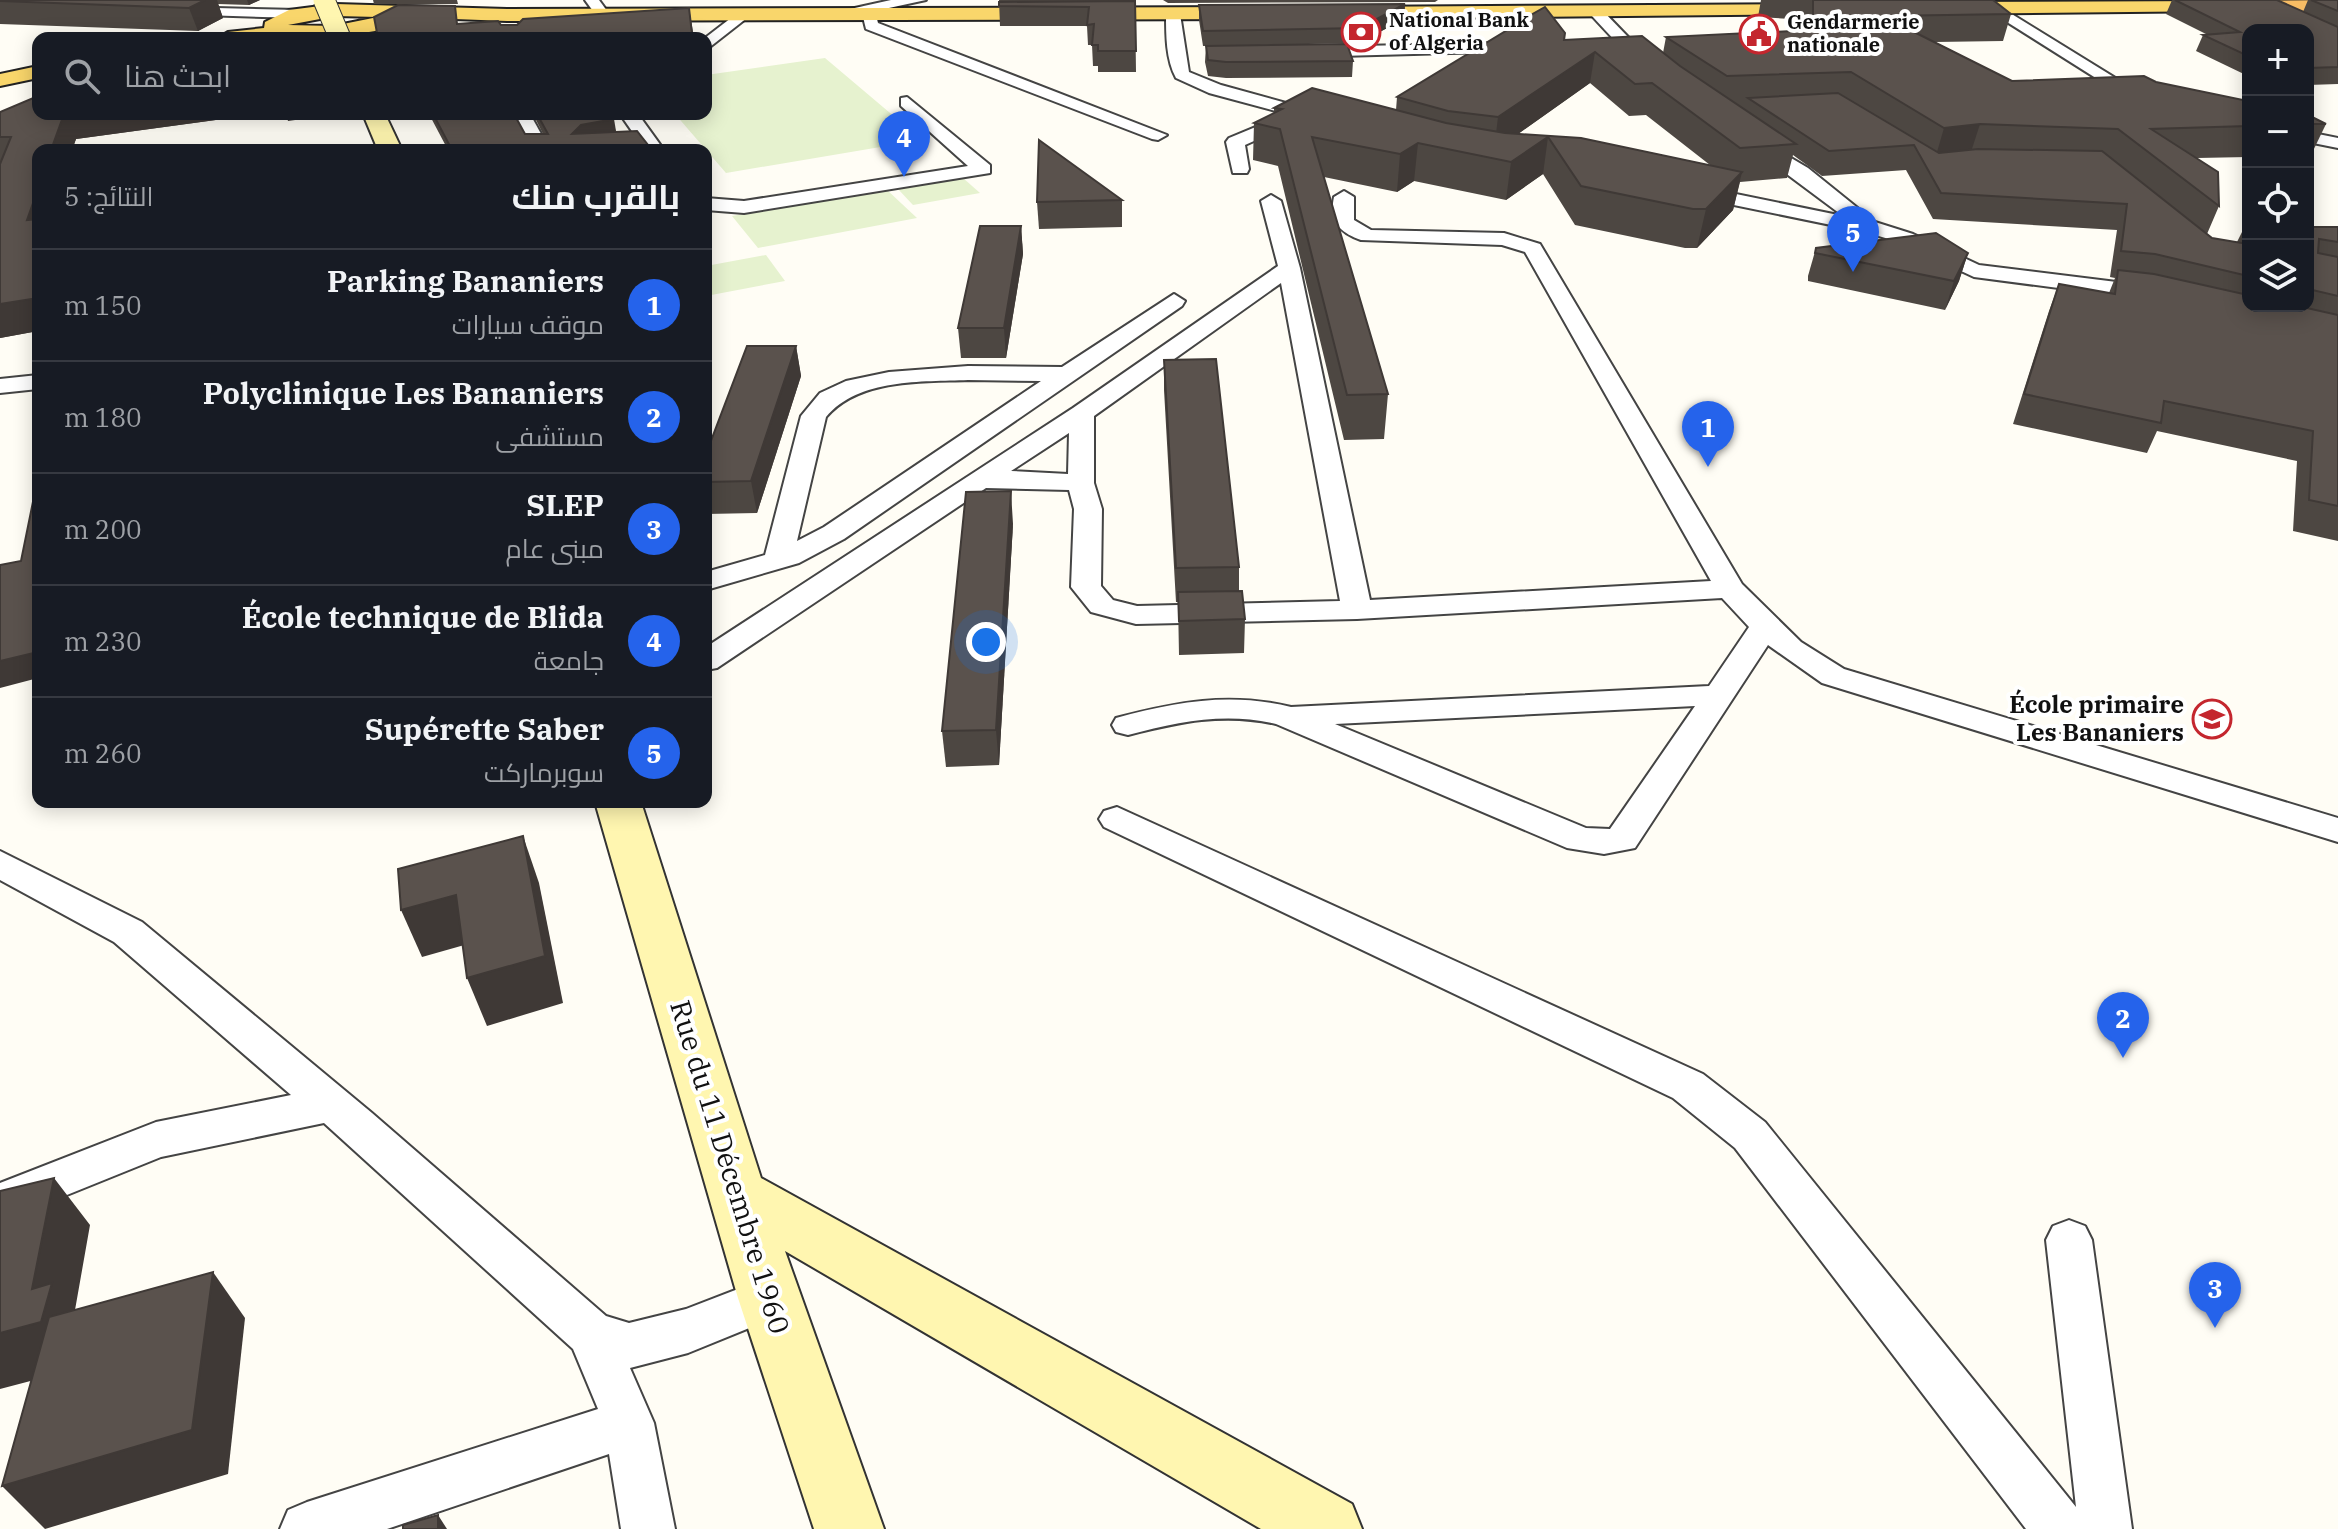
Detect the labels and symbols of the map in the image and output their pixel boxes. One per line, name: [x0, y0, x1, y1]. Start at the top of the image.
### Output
place label: National Bank of Algeria: [1389, 6, 1530, 56]
place label: Gendarmerie nationale: [1787, 8, 1920, 58]
bank icon: National Bank of Algeria: [1340, 11, 1382, 53]
public building icon: Gendarmerie nationale: [1738, 13, 1780, 55]
pin: 4: [878, 111, 930, 177]
pin: 5: [1827, 206, 1879, 272]
pin: 1: [1682, 401, 1734, 467]
your location: [966, 622, 1006, 662]
place label: École primaire Les Bananiers: [2009, 688, 2184, 748]
school or university icon: École primaire Les Bananiers: [2191, 698, 2233, 740]
pin: 2: [2097, 992, 2149, 1058]
street label: Rue du 11 Décembre 1960: [662, 996, 799, 1338]
pin: 3: [2189, 1262, 2241, 1328]

